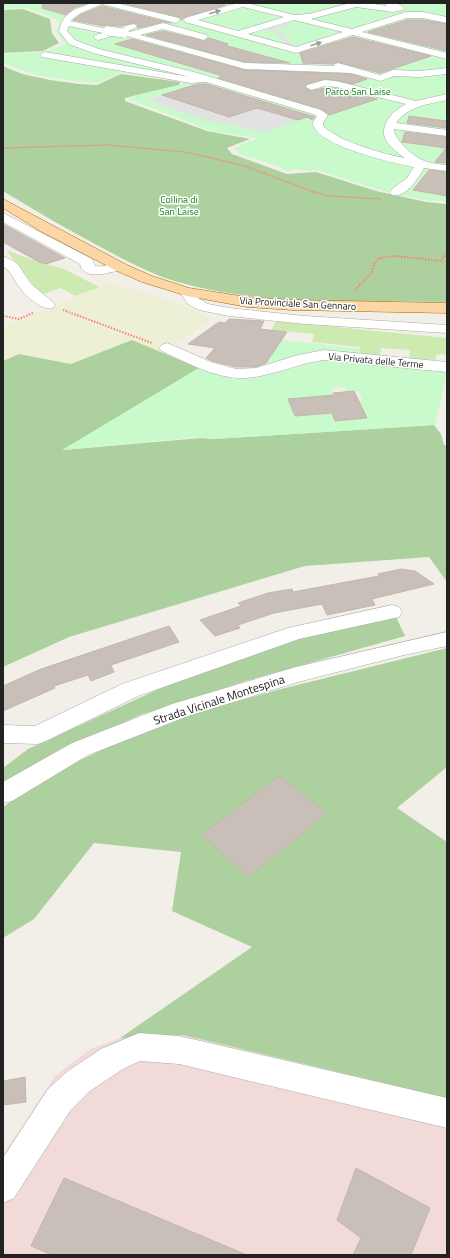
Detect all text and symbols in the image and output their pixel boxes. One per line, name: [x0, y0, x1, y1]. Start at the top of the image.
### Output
one-way arrow: [209, 9, 221, 15]
one-way arrow: [311, 41, 323, 47]
park label: Parco San Laise: [325, 84, 391, 99]
park label: Collina di San Laise: [159, 192, 199, 219]
street label: Via Provinciale San Gennaro: [239, 293, 357, 314]
street label: Via Privata delle Terme: [328, 349, 424, 372]
street label: Strada Vicinale Montespina: [151, 669, 287, 730]

